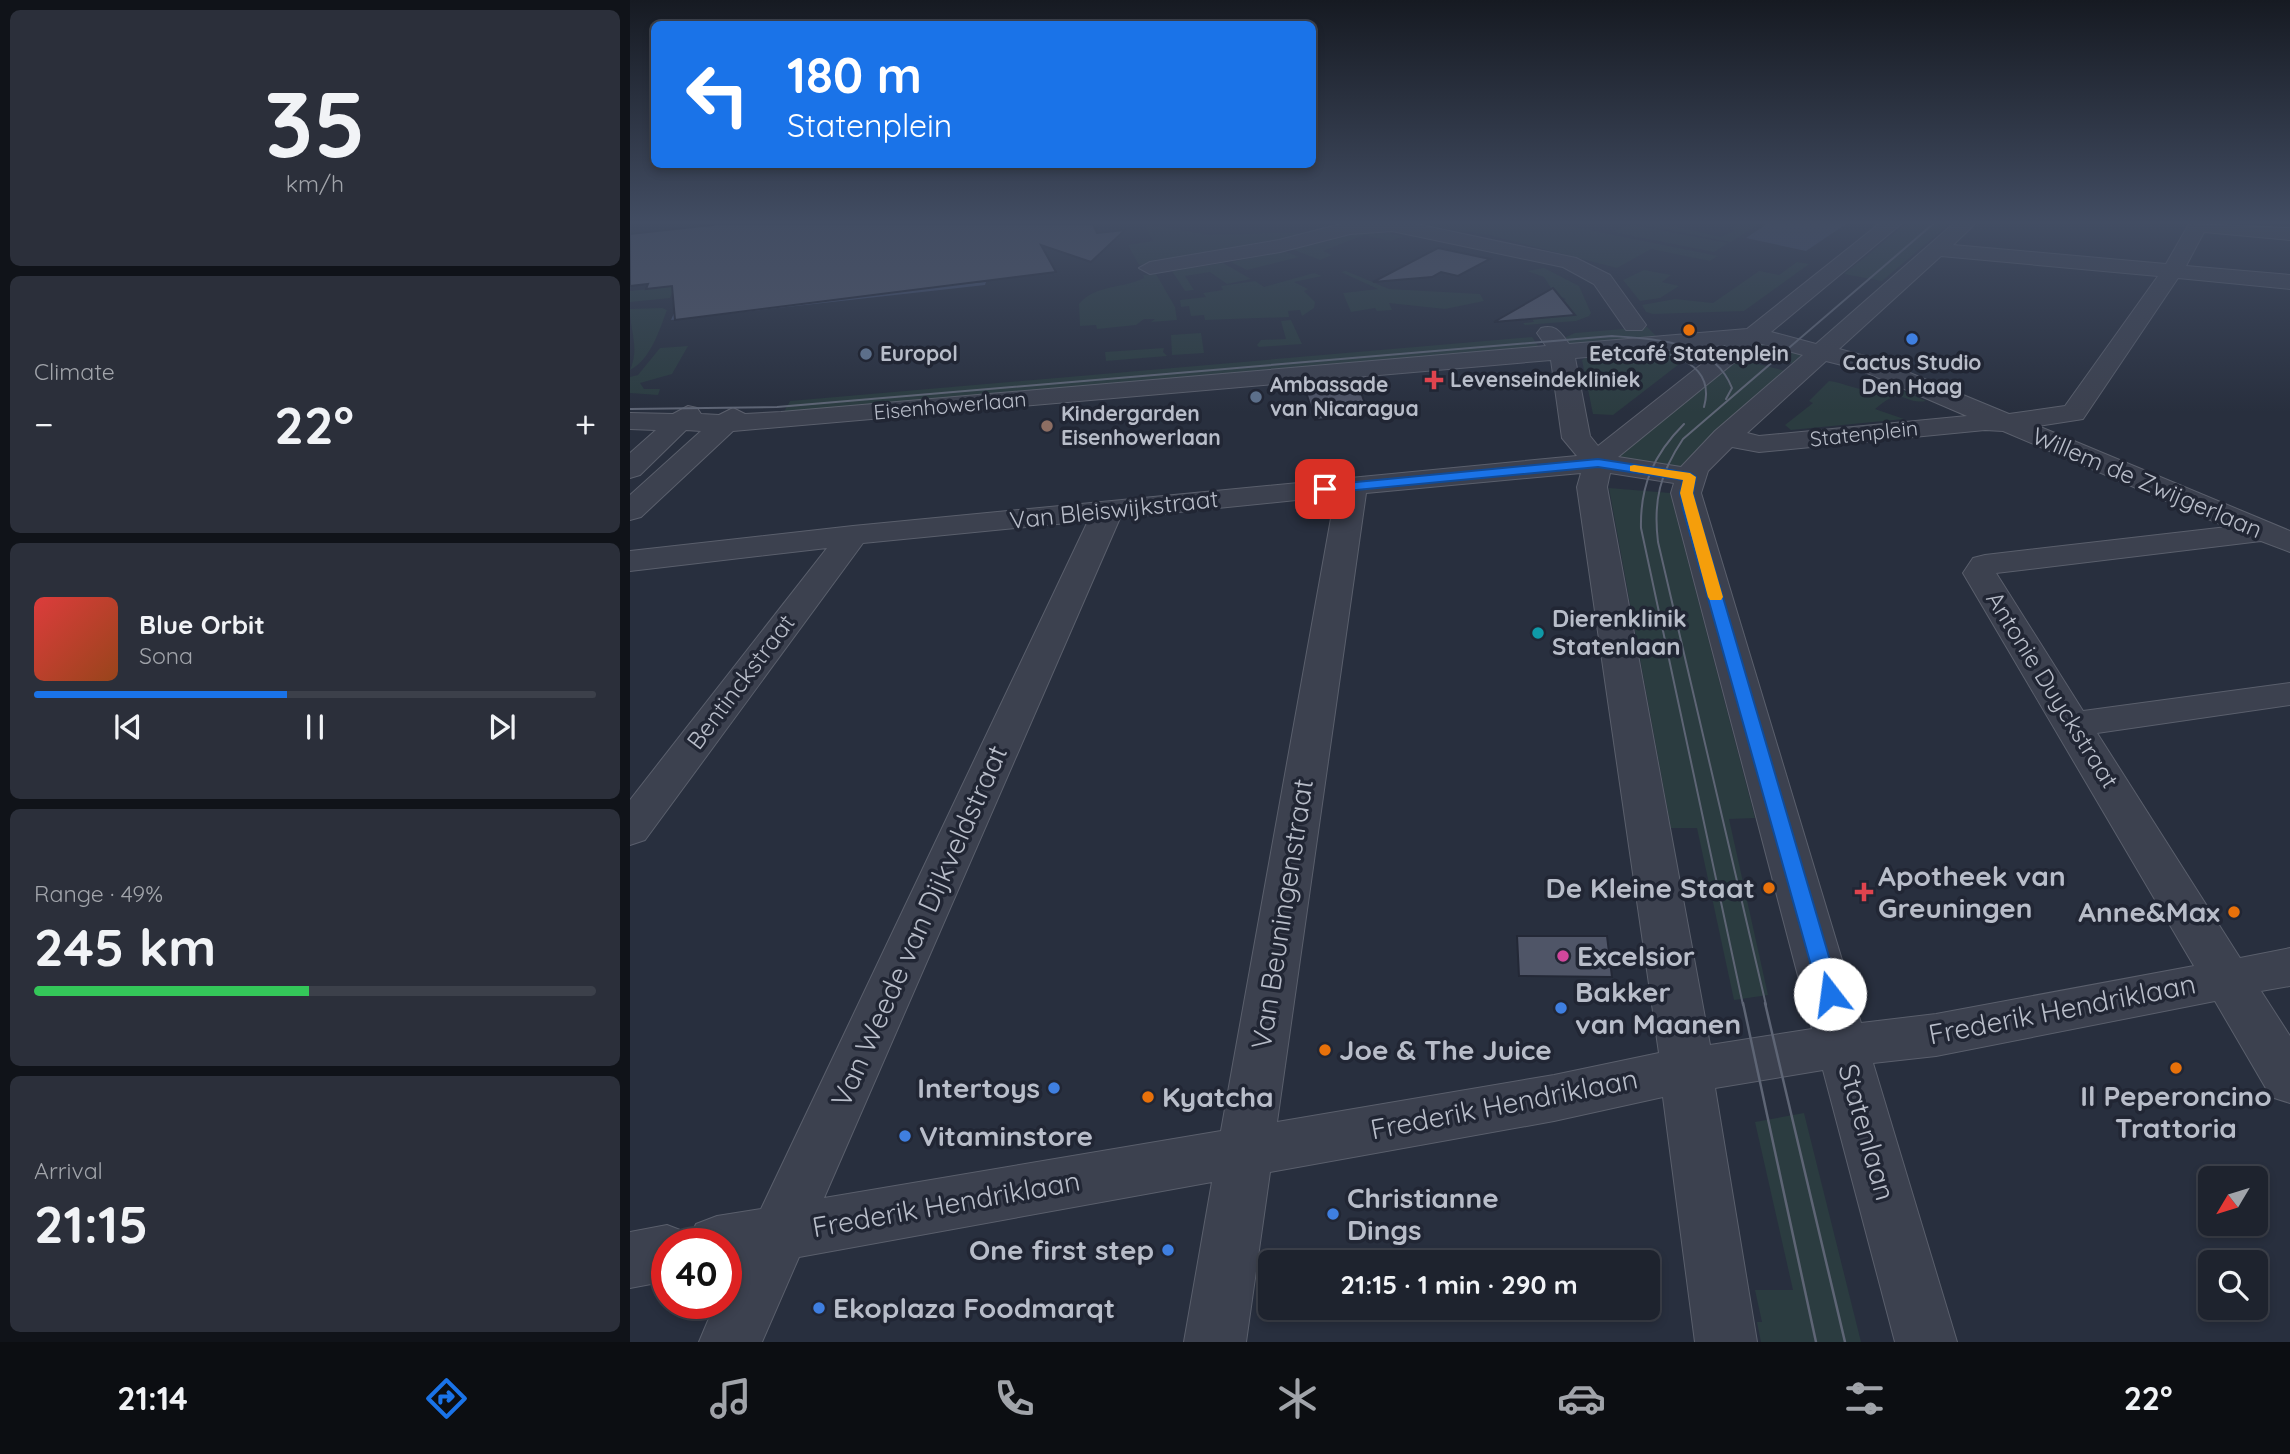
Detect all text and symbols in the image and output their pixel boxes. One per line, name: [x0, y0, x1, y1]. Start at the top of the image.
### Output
text: 180 m: [787, 44, 922, 105]
icon: left: [672, 49, 763, 140]
text: 35: [264, 66, 366, 180]
text: Statenplein: [787, 105, 952, 145]
text: km/h: [286, 169, 344, 198]
marker: Eetcafé Statenplein: [1681, 322, 1697, 338]
marker: Cactus Studio Den Haag: [1904, 331, 1920, 347]
place label: Europol: [880, 340, 958, 366]
place label: Eetcafé Statenplein: [1589, 340, 1789, 366]
marker: Europol: [858, 346, 874, 362]
place label: Cactus Studio Den Haag: [1843, 349, 1981, 399]
text: Climate: [34, 357, 115, 386]
place label: Levenseindekliniek: [1450, 366, 1641, 392]
marker: Levenseindekliniek: [1424, 370, 1444, 390]
place label: Ambassade van Nicaragua: [1270, 371, 1419, 421]
street label: Eisenhowerlaan: [872, 385, 1027, 425]
marker: Ambassade van Nicaragua: [1248, 389, 1264, 405]
text: 22°: [274, 392, 354, 457]
text: −: [34, 400, 54, 448]
text: +: [575, 400, 596, 448]
place label: Kindergarden Eisenhowerlaan: [1061, 400, 1221, 450]
street label: Statenplein: [1809, 414, 1919, 452]
marker: Kindergarden Eisenhowerlaan: [1039, 418, 1055, 434]
street label: Willem de Zwijgerlaan: [2028, 420, 2267, 544]
pin: [1295, 459, 1355, 519]
icon: arrive: [1306, 470, 1344, 508]
street label: Van Bleiswijkstraat: [1008, 483, 1220, 535]
street label: Antonie Duyckstraat: [1980, 586, 2126, 793]
place label: Dierenklinik Statenlaan: [1552, 603, 1687, 661]
text: Blue Orbit: [139, 608, 265, 641]
street label: Bentinckstraat: [680, 608, 801, 755]
marker: Dierenklinik Statenlaan: [1530, 625, 1546, 641]
text: Sona: [139, 641, 193, 670]
icon: previous: [109, 708, 147, 746]
icon: pause: [296, 708, 334, 746]
icon: next: [483, 708, 521, 746]
street label: Van Weede van Dijkveldstraat: [823, 739, 1014, 1112]
street label: Van Beuningenstraat: [1243, 776, 1320, 1052]
place label: Apotheek van Greuningen: [1878, 858, 2066, 925]
place label: De Kleine Staat: [1546, 870, 1755, 905]
text: Range · 49%: [34, 879, 163, 908]
marker: De Kleine Staat: [1761, 880, 1777, 896]
marker: Apotheek van Greuningen: [1856, 884, 1872, 900]
place label: Anne&Max: [2078, 894, 2220, 929]
marker: Anne&Max: [2226, 904, 2242, 920]
text: 245 km: [34, 914, 216, 979]
place label: Excelsior: [1577, 938, 1695, 973]
marker: Excelsior: [1555, 948, 1571, 964]
position arrow: [1793, 957, 1867, 1031]
street label: Frederik Hendriklaan: [1925, 965, 2198, 1052]
place label: Bakker van Maanen: [1575, 974, 1741, 1041]
marker: Bakker van Maanen: [1553, 1000, 1569, 1016]
place label: Joe & The Juice: [1339, 1032, 1552, 1067]
marker: Joe & The Juice: [1317, 1042, 1333, 1058]
street label: Frederik Hendriklaan: [1367, 1060, 1640, 1147]
street label: Statenlaan: [1831, 1060, 1904, 1204]
marker: Il Peperoncino Trattoria: [2168, 1060, 2184, 1076]
place label: Intertoys: [917, 1070, 1040, 1105]
place label: Il Peperoncino Trattoria: [2080, 1078, 2272, 1145]
place label: Kyatcha: [1162, 1079, 1274, 1114]
marker: Intertoys: [1046, 1080, 1062, 1096]
marker: Kyatcha: [1140, 1089, 1156, 1105]
place label: Vitaminstore: [919, 1118, 1093, 1153]
marker: Vitaminstore: [897, 1128, 913, 1144]
text: Arrival: [34, 1156, 103, 1185]
street label: Frederik Hendriklaan: [809, 1163, 1083, 1244]
north arrow: [2198, 1166, 2268, 1236]
map controls: [2198, 1166, 2268, 1320]
place label: Christianne Dings: [1347, 1180, 1499, 1247]
text: 21:15: [34, 1191, 148, 1256]
marker: Christianne Dings: [1325, 1206, 1341, 1222]
speed limit sign: 40: [651, 1228, 742, 1319]
place label: One first step: [969, 1232, 1154, 1267]
marker: One first step: [1160, 1242, 1176, 1258]
button: search: [2198, 1250, 2268, 1320]
text: 21:15 · 1 min · 290 m: [1340, 1268, 1578, 1301]
place label: Ekoplaza Foodmarqt: [833, 1290, 1115, 1325]
marker: Ekoplaza Foodmarqt: [811, 1300, 827, 1316]
icon: directions: [422, 1374, 471, 1423]
icon: music: [706, 1374, 755, 1423]
icon: phone: [990, 1374, 1039, 1423]
icon: climate: [1273, 1374, 1322, 1423]
icon: car: [1557, 1374, 1606, 1423]
icon: filters: [1840, 1374, 1889, 1423]
text: 21:14: [117, 1378, 188, 1418]
text: 22°: [2124, 1378, 2173, 1418]

